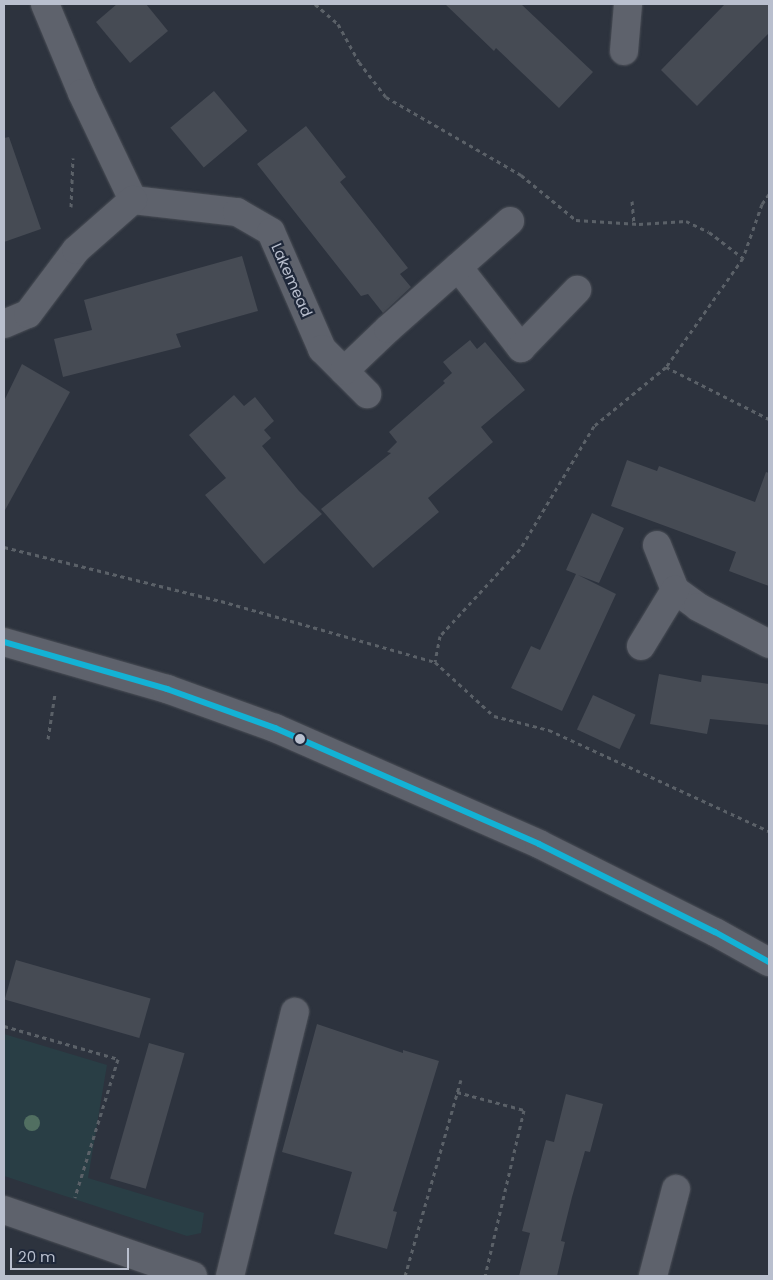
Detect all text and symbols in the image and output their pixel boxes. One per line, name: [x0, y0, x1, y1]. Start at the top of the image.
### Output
street label: Lakemead: [268, 240, 316, 320]
unlabelled marker: [295, 734, 305, 744]
scale bar: [12, 1238, 131, 1270]
text: 20 m: [18, 1246, 56, 1267]

